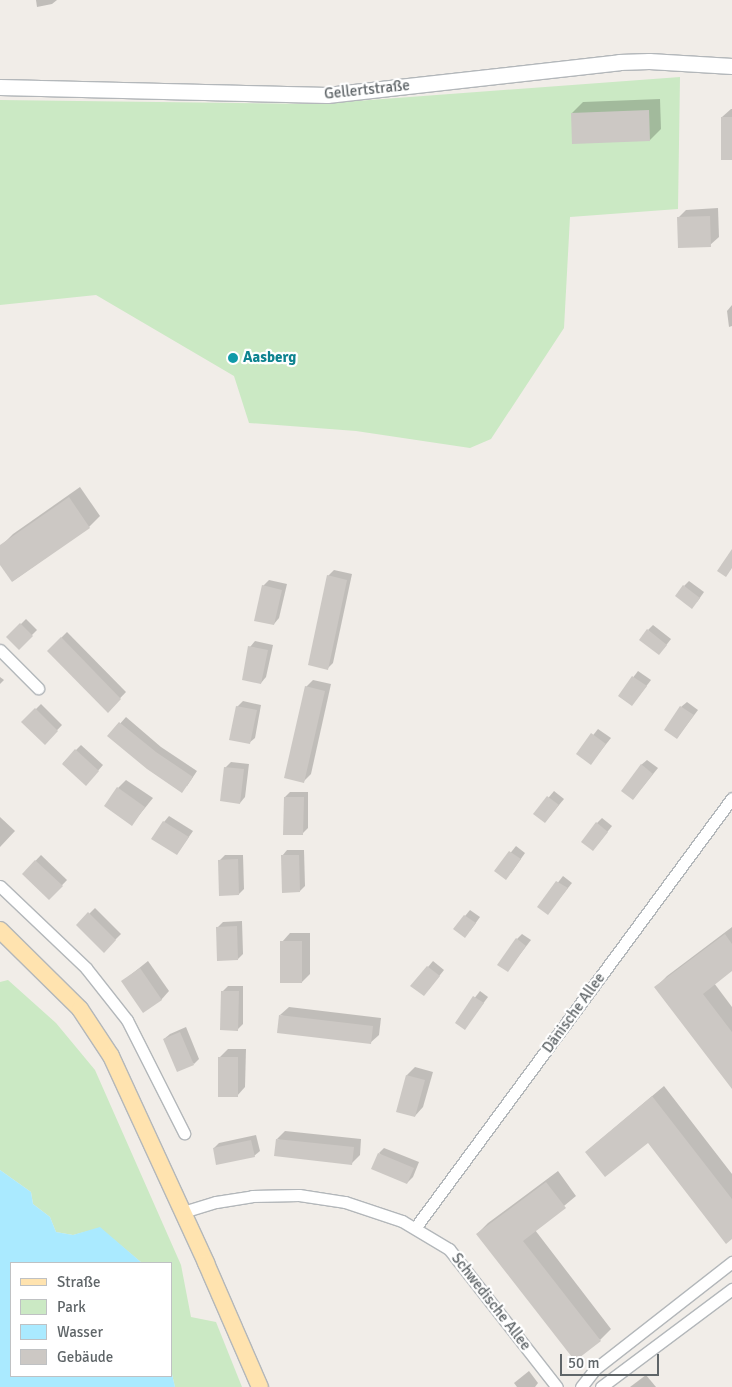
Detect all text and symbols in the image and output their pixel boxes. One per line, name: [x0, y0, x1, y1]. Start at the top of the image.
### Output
street label: Gellertstraße: [323, 77, 411, 103]
place label: Aasberg: [243, 349, 296, 367]
marker: Aasberg: [227, 352, 239, 364]
street label: Dänische Allee: [539, 969, 609, 1057]
street label: Schwedische Allee: [447, 1250, 535, 1354]
legend: [10, 1262, 172, 1377]
text: Straße: [57, 1273, 101, 1291]
text: Park: [57, 1298, 86, 1316]
text: Wasser: [57, 1323, 103, 1341]
scale bar: [562, 1344, 661, 1376]
text: Gebäude: [57, 1348, 113, 1366]
text: 50 m: [568, 1354, 599, 1372]

